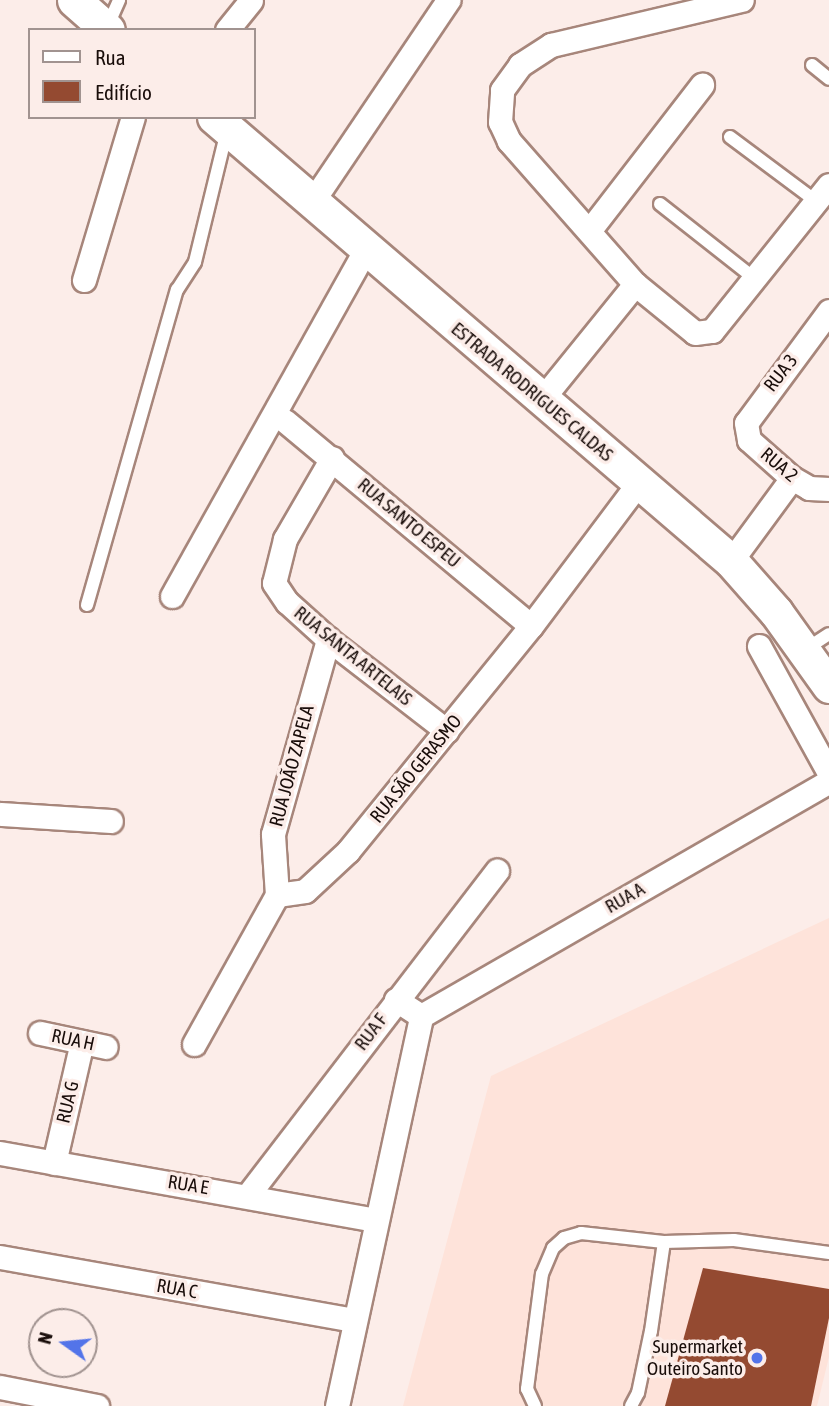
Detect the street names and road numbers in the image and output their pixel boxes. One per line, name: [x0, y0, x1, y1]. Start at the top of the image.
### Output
street label: ESTRADA RODRIGUES CALDAS: [446, 318, 618, 466]
street label: RUA 3: [759, 350, 803, 396]
street label: RUA 2: [756, 443, 802, 487]
street label: RUA SANTO ESPEU: [353, 473, 465, 573]
street label: RUA SANTA ARTELAIS: [289, 601, 417, 711]
street label: RUA JOÃO ZAPELA: [265, 703, 319, 829]
street label: RUA SÃO GERASMO: [365, 710, 467, 828]
street label: RUA A: [601, 878, 649, 918]
street label: RUA F: [350, 1009, 392, 1055]
street label: RUA H: [49, 1024, 97, 1056]
street label: RUA G: [52, 1079, 84, 1125]
street label: RUA E: [166, 1171, 210, 1199]
street label: RUA C: [155, 1274, 199, 1304]

